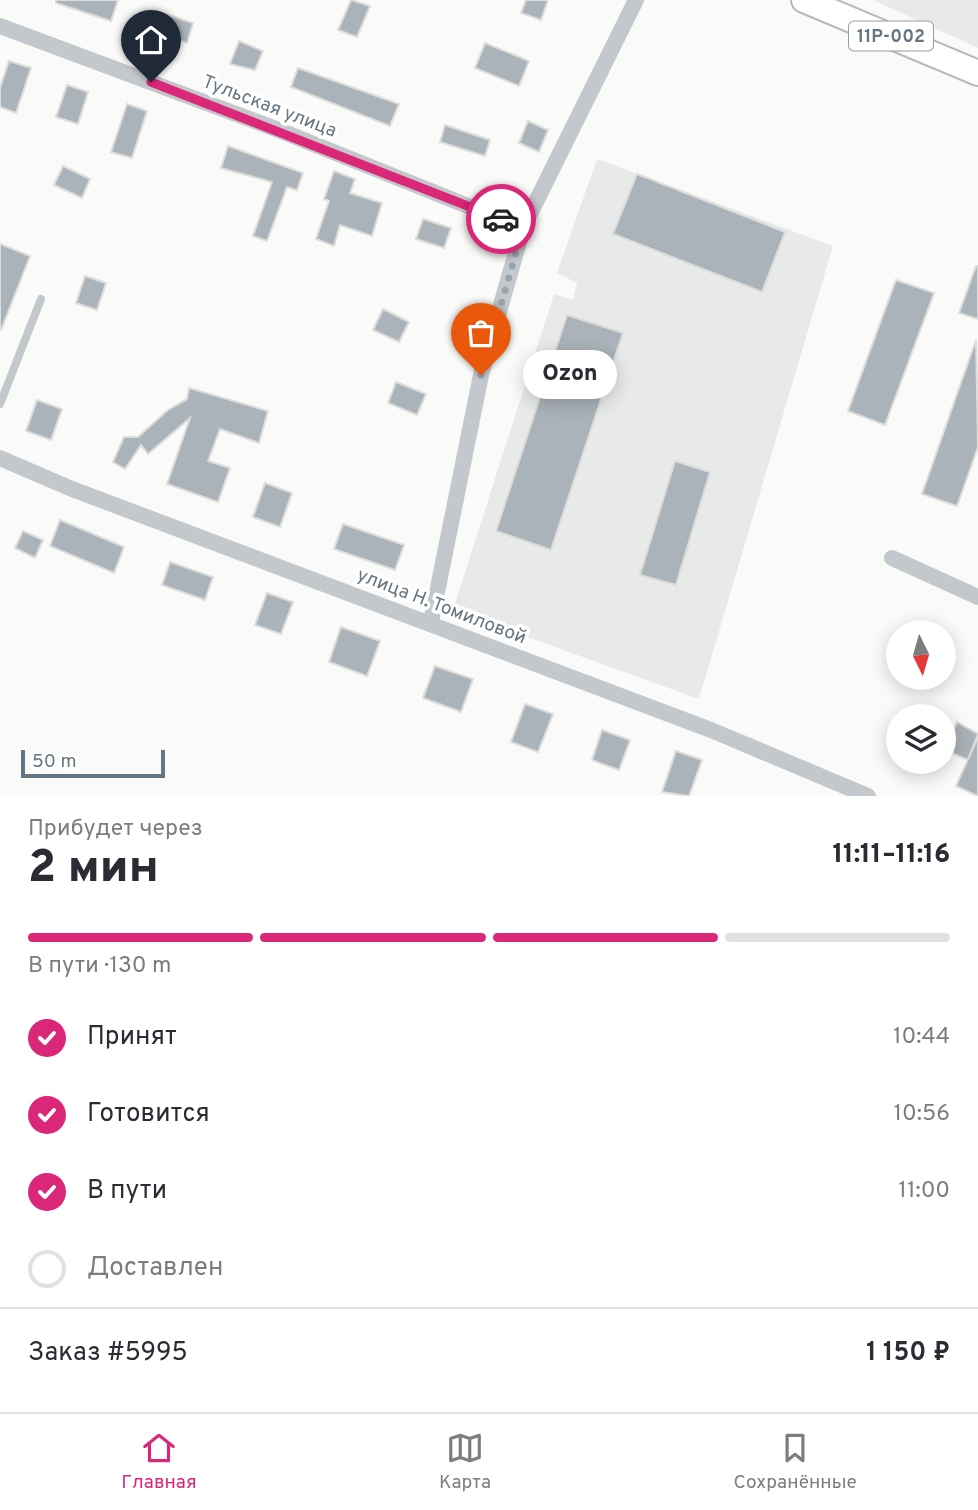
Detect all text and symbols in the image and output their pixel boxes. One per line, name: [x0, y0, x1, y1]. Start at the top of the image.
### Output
pin: [121, 10, 181, 82]
icon: home: [132, 21, 170, 59]
road number: 11Р-002: [849, 22, 933, 51]
street label: Тульская улица: [199, 70, 340, 144]
courier: [466, 184, 536, 254]
icon: car: [482, 200, 520, 238]
pin: [451, 303, 511, 375]
icon: bag: [462, 314, 500, 352]
callout: Ozon: [523, 350, 618, 400]
text: Ozon: [542, 360, 598, 389]
street label: улица Н. Томиловой: [353, 563, 529, 650]
north arrow: [886, 620, 956, 690]
map controls: [886, 620, 956, 774]
button: layers: [886, 704, 956, 774]
scale bar: [21, 747, 164, 779]
text: 50 m: [32, 750, 77, 774]
text: Прибудет через: [28, 815, 203, 844]
text: 11:11–11:16: [832, 839, 950, 872]
text: 2 мин: [28, 840, 159, 899]
text: В пути · 130 m: [28, 952, 171, 981]
icon: check: [28, 1019, 66, 1057]
text: Принят: [87, 1021, 177, 1054]
text: 10:44: [893, 1023, 950, 1052]
icon: check: [28, 1096, 66, 1134]
text: Готовится: [87, 1098, 210, 1131]
text: 10:56: [893, 1100, 950, 1129]
icon: check: [28, 1173, 66, 1211]
text: В пути: [87, 1175, 167, 1208]
text: 11:00: [898, 1177, 950, 1206]
text: Доставлен: [87, 1252, 223, 1285]
text: Заказ #5995: [28, 1337, 188, 1370]
text: 1 150 ₽: [866, 1337, 950, 1370]
tab: Главная: [121, 1429, 197, 1495]
tab: Карта: [439, 1429, 491, 1495]
tab: Сохранённые: [734, 1429, 857, 1495]

